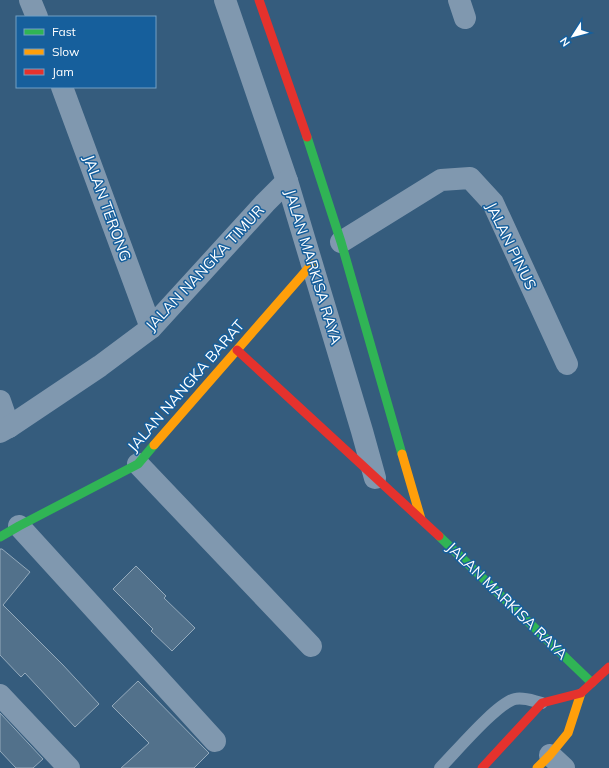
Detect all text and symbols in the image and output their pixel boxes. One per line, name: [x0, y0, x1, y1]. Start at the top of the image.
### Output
legend: [16, 16, 156, 88]
north arrow: [553, 16, 593, 56]
text: Fast: [52, 24, 76, 39]
text: N: [557, 34, 573, 49]
text: Slow: [52, 44, 80, 59]
text: Jam: [52, 64, 74, 79]
street label: JALAN TERONG: [79, 152, 136, 264]
street label: JALAN MARKISA RAYA: [281, 187, 346, 347]
street label: JALAN PINUS: [482, 199, 541, 293]
street label: JALAN NANGKA TIMUR: [141, 201, 268, 335]
street label: JALAN NANGKA BARAT: [123, 316, 248, 456]
street label: JALAN MARKISA RAYA: [443, 538, 572, 664]

